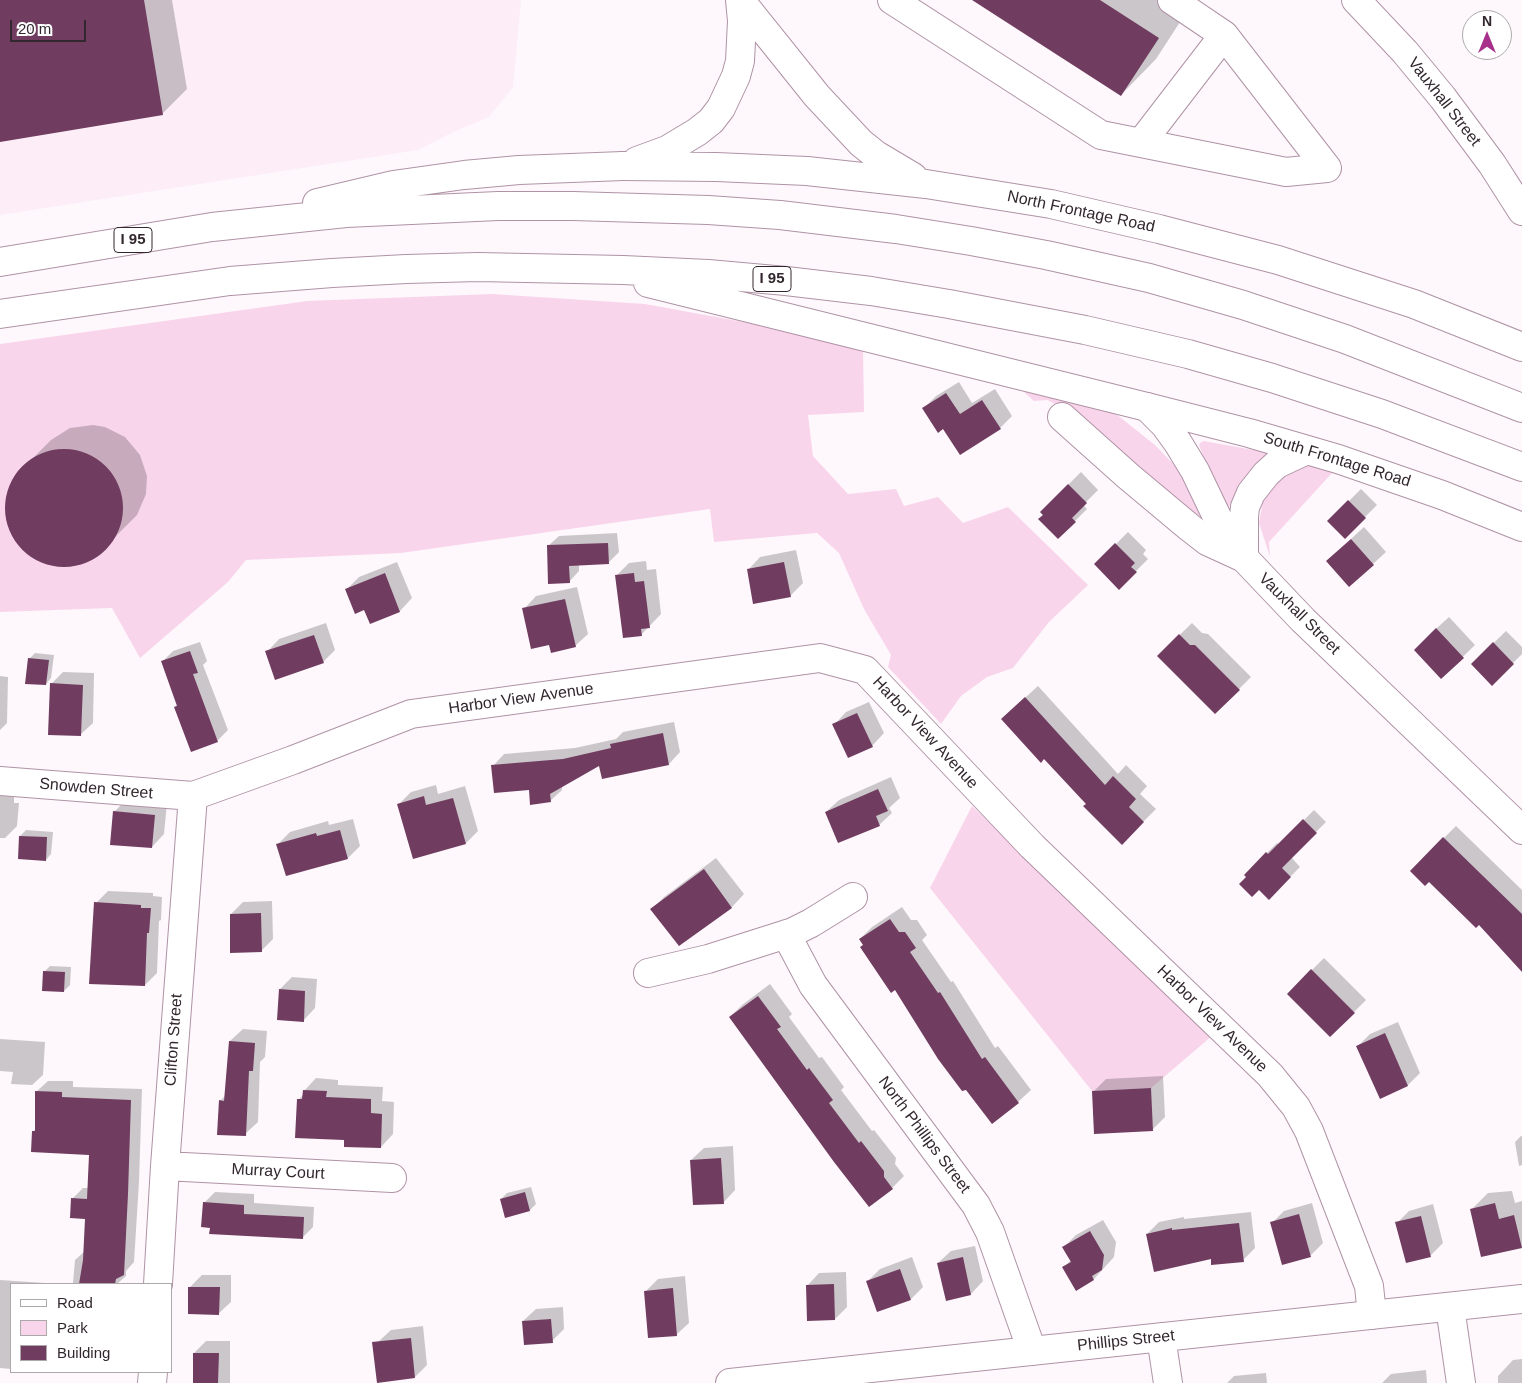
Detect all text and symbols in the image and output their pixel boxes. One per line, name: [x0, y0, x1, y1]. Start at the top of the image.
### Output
scale bar: [12, 10, 89, 42]
north arrow: [1462, 10, 1512, 60]
text: N: [1482, 13, 1492, 29]
text: 20 m: [18, 20, 51, 37]
street label: Vauxhall Street: [1403, 54, 1485, 150]
street label: North Frontage Road: [1005, 187, 1157, 237]
road number: I 95: [114, 228, 152, 252]
road number: I 95: [753, 266, 791, 292]
street label: South Frontage Road: [1261, 428, 1413, 492]
street label: Vauxhall Street: [1254, 569, 1344, 659]
street label: Harbor View Avenue: [868, 673, 982, 793]
street label: Harbor View Avenue: [447, 679, 595, 719]
street label: Snowden Street: [38, 774, 154, 804]
street label: Harbor View Avenue: [1153, 961, 1271, 1077]
street label: Clifton Street: [161, 993, 187, 1087]
street label: North Phillips Street: [874, 1073, 974, 1197]
street label: Murray Court: [231, 1160, 325, 1184]
legend: [10, 1283, 172, 1373]
text: Road: [57, 1294, 93, 1311]
text: Park: [57, 1319, 88, 1336]
street label: Phillips Street: [1076, 1326, 1176, 1356]
text: Building: [57, 1344, 110, 1361]

